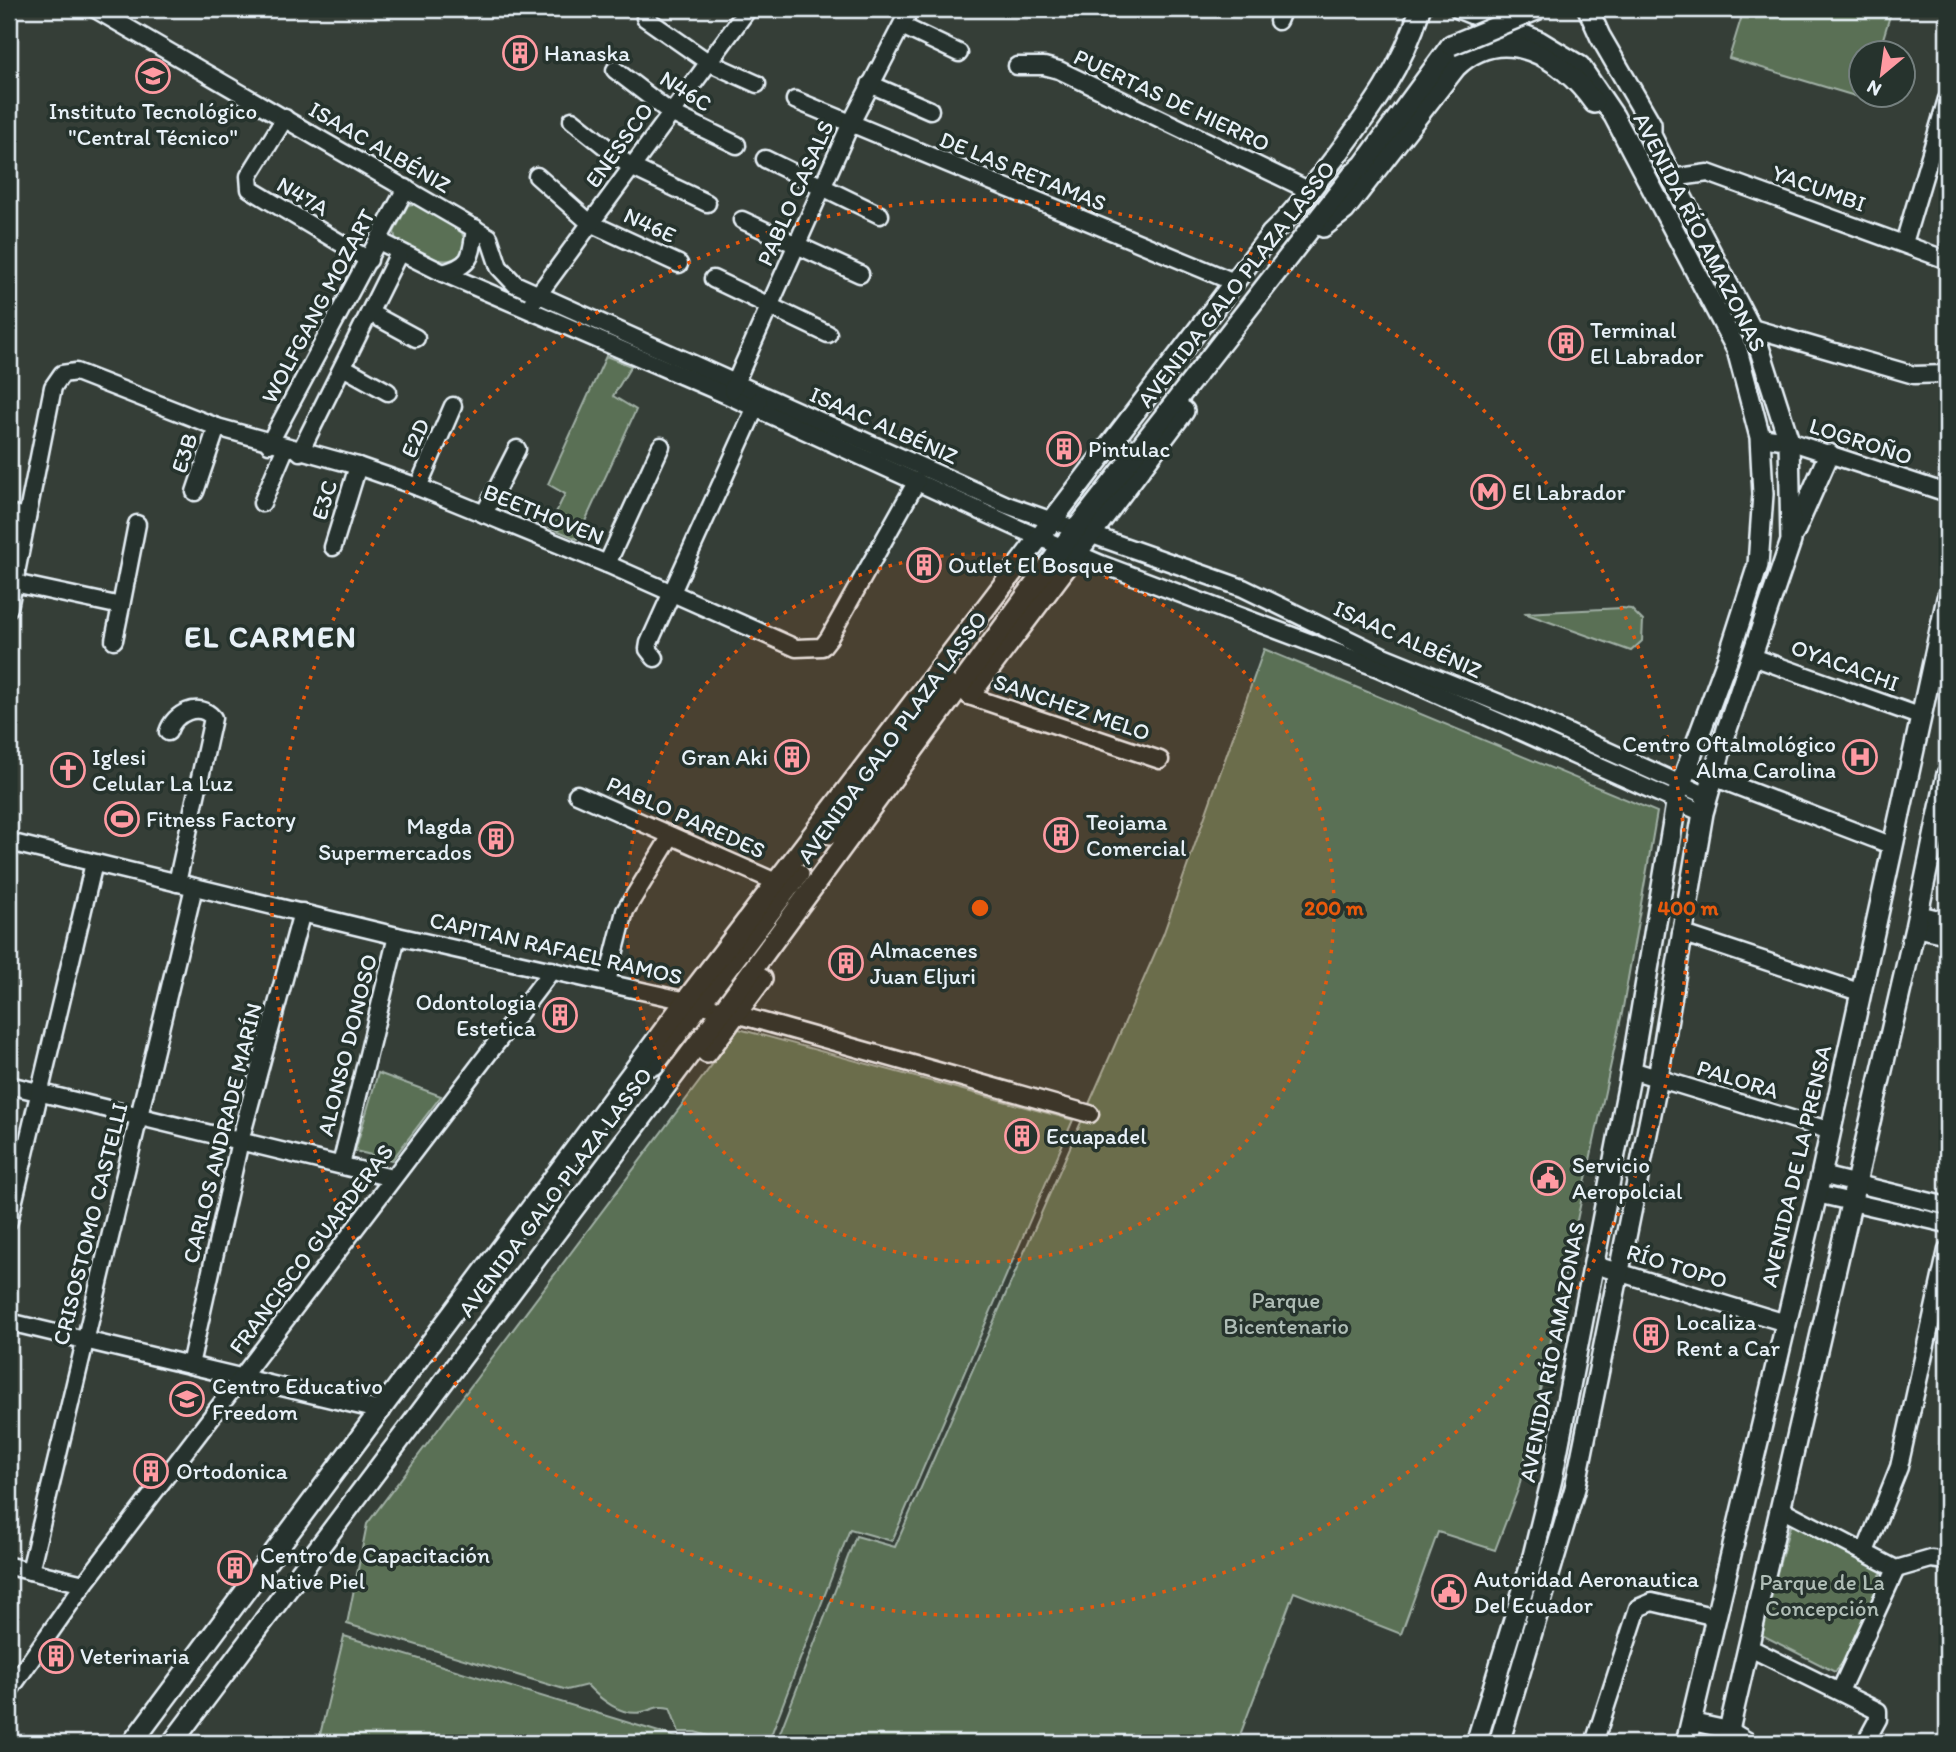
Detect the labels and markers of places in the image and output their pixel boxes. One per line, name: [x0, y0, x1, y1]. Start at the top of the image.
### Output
building icon: Hanaska: [501, 34, 539, 72]
place label: Hanaska: [544, 39, 630, 67]
school or university icon: Instituto Tecnológico "Central Técnico": [134, 57, 172, 95]
place label: Instituto Tecnológico "Central Técnico": [49, 97, 257, 151]
place label: Terminal El Labrador: [1590, 316, 1704, 370]
building icon: Terminal El Labrador: [1547, 324, 1585, 362]
building icon: Pintulac: [1045, 430, 1083, 468]
place label: Pintulac: [1088, 435, 1171, 463]
metro station icon: El Labrador: [1469, 473, 1507, 511]
place label: El Labrador: [1512, 478, 1626, 506]
building icon: Outlet El Bosque: [905, 546, 943, 584]
place label: Outlet El Bosque: [948, 551, 1114, 579]
place label: Centro Oftalmológico Alma Carolina: [1622, 730, 1836, 784]
building icon: Gran Aki: [773, 738, 811, 776]
hospital icon: Centro Oftalmológico Alma Carolina: [1841, 738, 1879, 776]
place label: Iglesi Celular La Luz: [92, 743, 234, 797]
place label: Gran Aki: [681, 743, 768, 771]
church icon: Iglesi Celular La Luz: [49, 751, 87, 789]
sports icon: Fitness Factory: [103, 800, 141, 838]
place label: Fitness Factory: [146, 805, 296, 833]
place label: Teojama Comercial: [1086, 808, 1187, 862]
place label: Magda Supermercados: [318, 812, 472, 866]
building icon: Teojama Comercial: [1042, 816, 1080, 854]
building icon: Magda Supermercados: [477, 820, 515, 858]
centre of rings: [968, 896, 992, 920]
place label: Almacenes Juan Eljuri: [870, 936, 978, 990]
building icon: Almacenes Juan Eljuri: [827, 944, 865, 982]
place label: Odontologia Estetica: [415, 988, 536, 1042]
building icon: Odontologia Estetica: [541, 996, 579, 1034]
building icon: Ecuapadel: [1003, 1117, 1041, 1155]
place label: Ecuapadel: [1046, 1122, 1147, 1150]
place label: Servicio Aeropolcial: [1572, 1151, 1683, 1205]
public building icon: Servicio Aeropolcial: [1529, 1159, 1567, 1197]
place label: Localiza Rent a Car: [1676, 1308, 1780, 1362]
building icon: Localiza Rent a Car: [1632, 1316, 1670, 1354]
place label: Centro Educativo Freedom: [212, 1372, 383, 1426]
school or university icon: Centro Educativo Freedom: [168, 1380, 206, 1418]
building icon: Ortodonica: [132, 1452, 170, 1490]
place label: Ortodonica: [176, 1457, 288, 1485]
place label: Centro de Capacitación Native Piel: [260, 1541, 490, 1595]
building icon: Centro de Capacitación Native Piel: [216, 1549, 254, 1587]
place label: Autoridad Aeronautica Del Ecuador: [1474, 1565, 1699, 1619]
public building icon: Autoridad Aeronautica Del Ecuador: [1430, 1573, 1468, 1611]
building icon: Veterinaria: [37, 1637, 75, 1675]
place label: Veterinaria: [80, 1642, 190, 1670]

